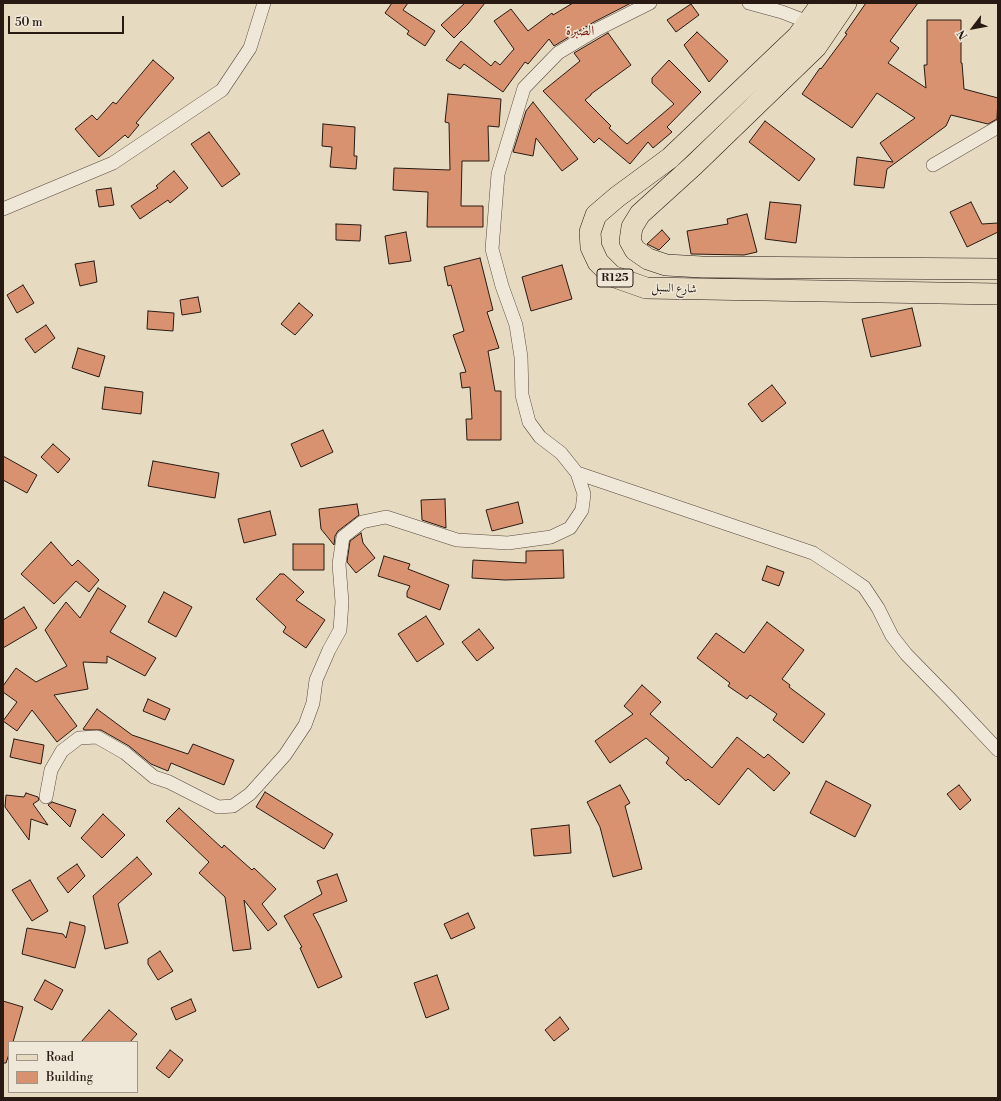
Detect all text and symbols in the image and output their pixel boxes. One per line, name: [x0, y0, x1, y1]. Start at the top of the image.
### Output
scale bar: [10, 8, 126, 34]
north arrow: [953, 8, 993, 48]
text: 50 m: [15, 15, 43, 30]
district label: الضبرة: [566, 24, 594, 40]
text: N: [955, 27, 971, 42]
road number: R125: [597, 269, 633, 287]
street label: شارع السبل: [651, 281, 697, 297]
legend: [8, 1041, 138, 1093]
text: Road: [46, 1050, 74, 1065]
text: Building: [46, 1070, 93, 1085]

